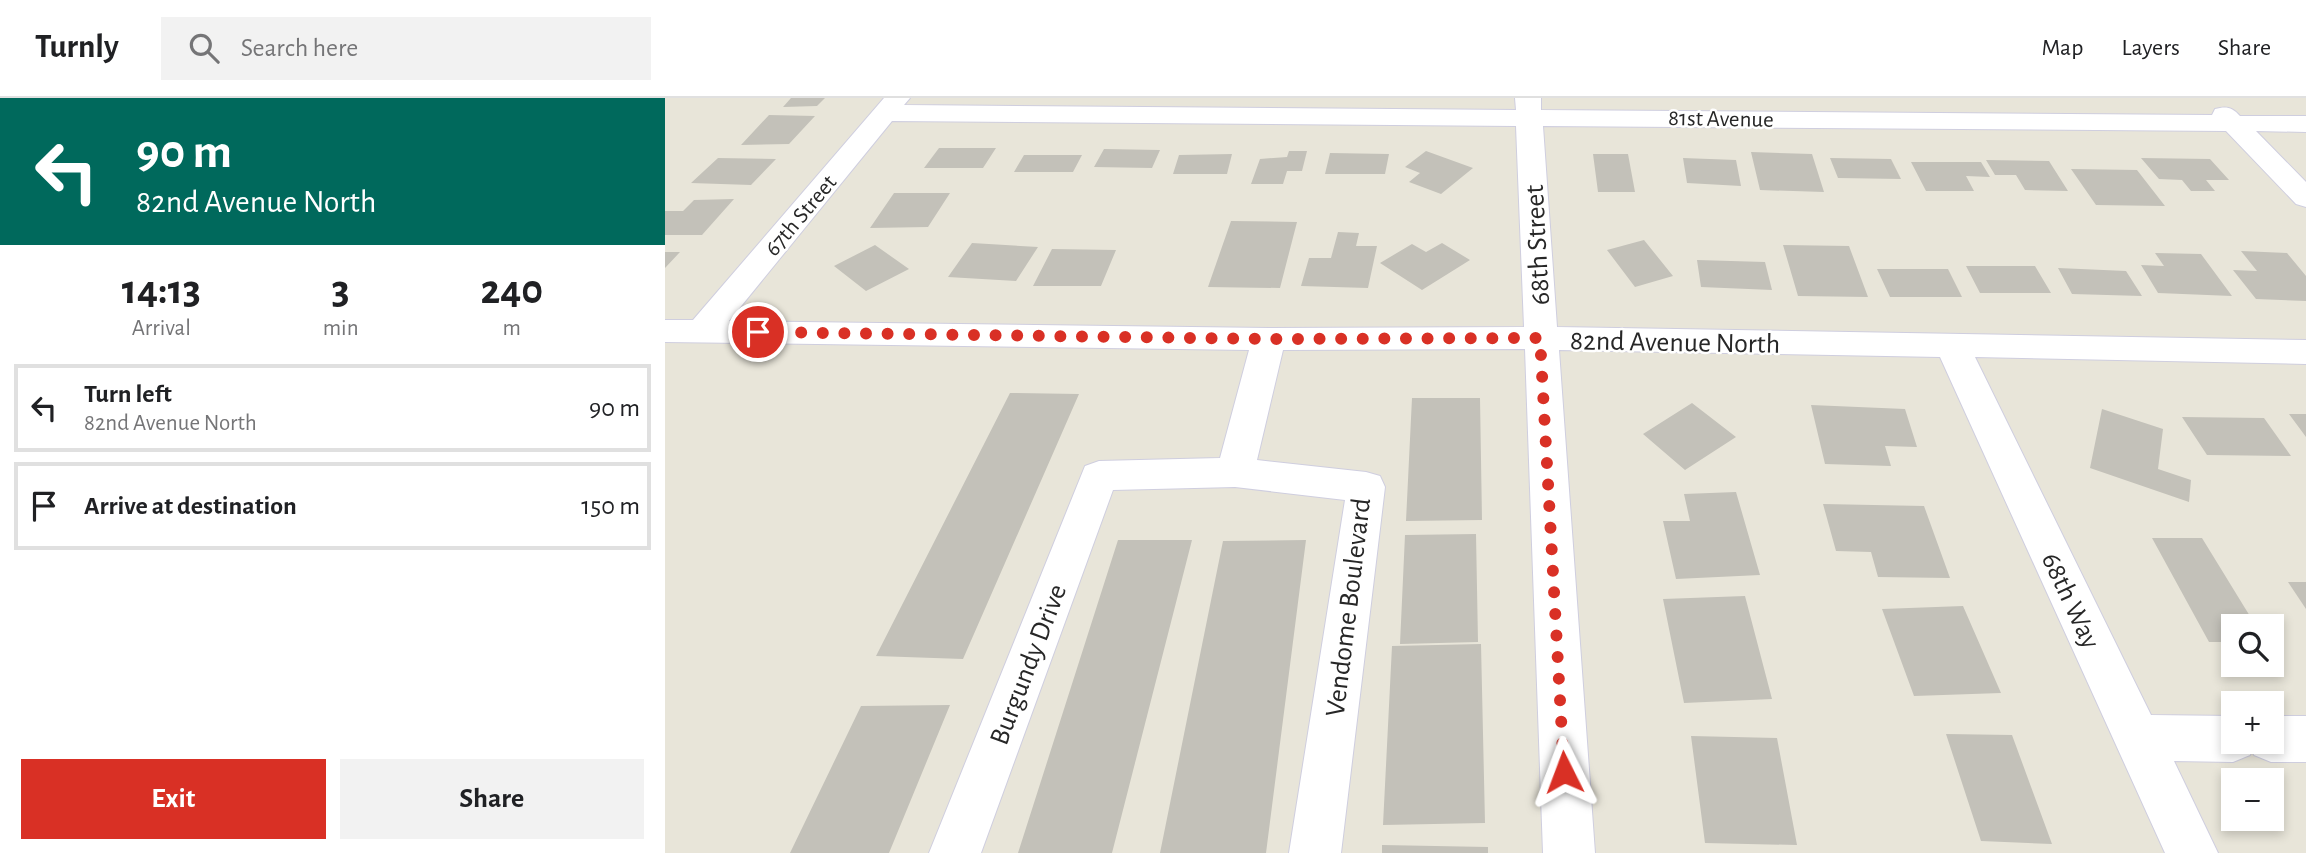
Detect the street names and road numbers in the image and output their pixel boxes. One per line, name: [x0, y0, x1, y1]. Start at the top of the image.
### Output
street label: 81st Avenue: [1668, 107, 1774, 132]
street label: 67th Street: [761, 171, 842, 261]
street label: 68th Street: [1521, 184, 1555, 306]
street label: 82nd Avenue North: [1570, 327, 1780, 359]
street label: Vendome Boulevard: [1322, 496, 1376, 718]
street label: 68th Way: [2036, 548, 2105, 653]
street label: Burgundy Drive: [985, 581, 1072, 749]

